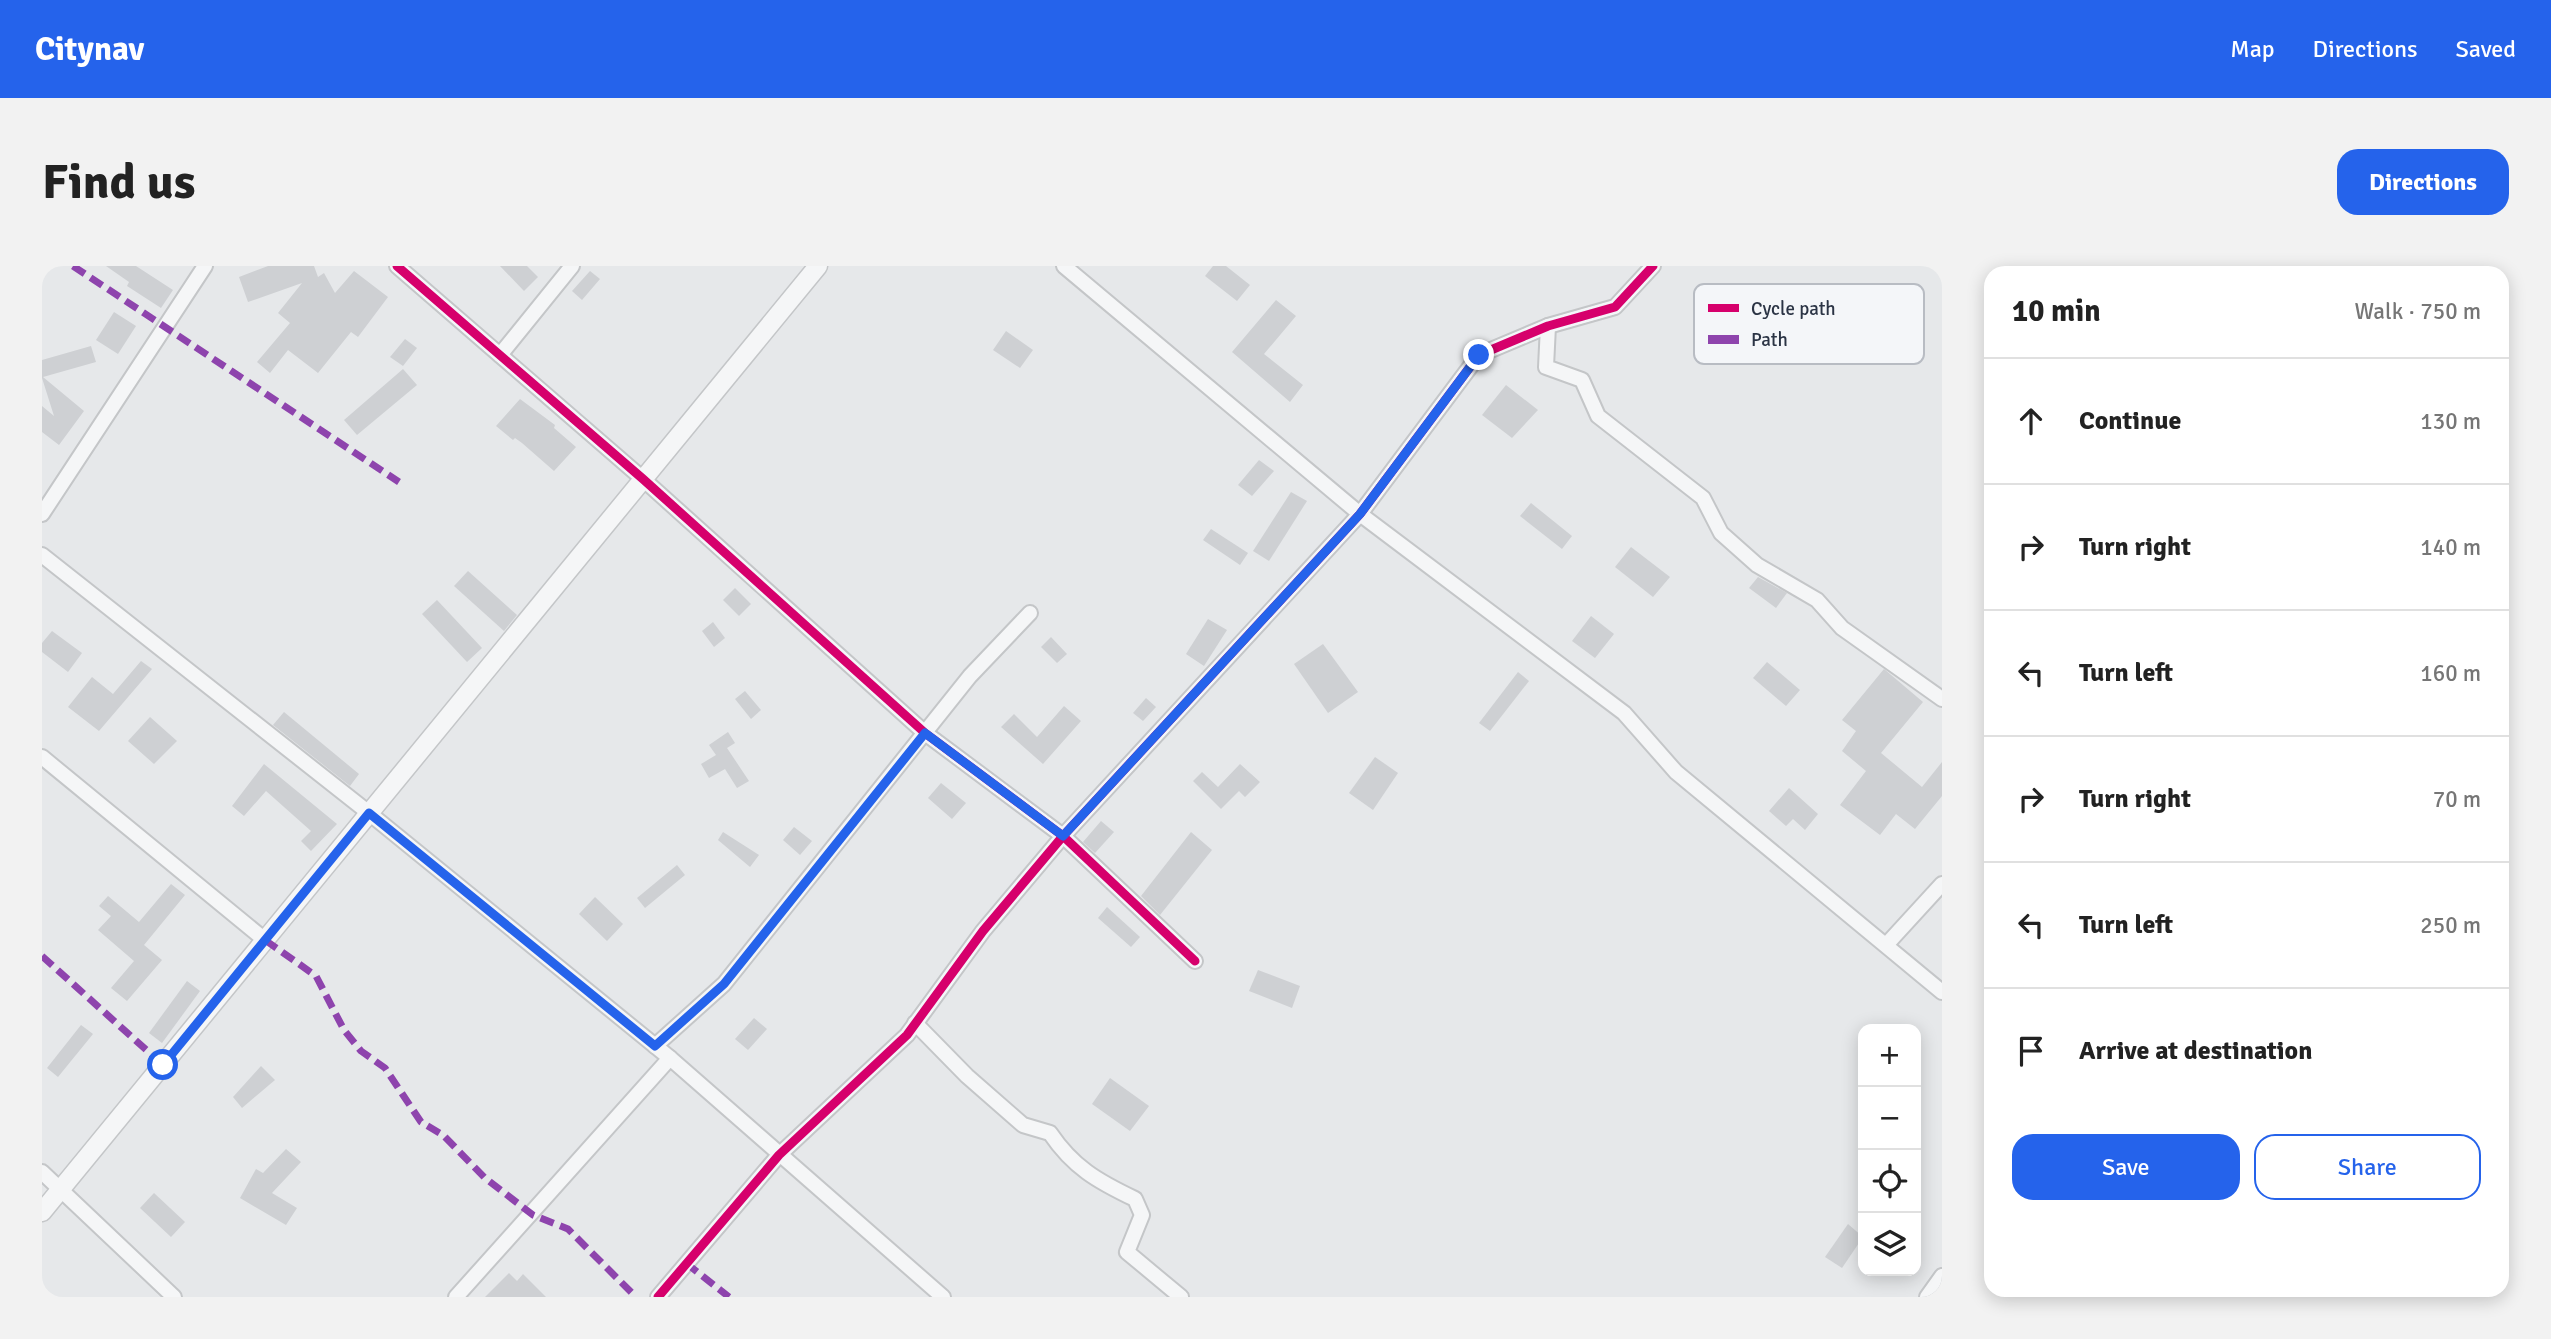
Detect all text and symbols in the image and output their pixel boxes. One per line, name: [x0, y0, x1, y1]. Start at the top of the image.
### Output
text: Citynav: [35, 29, 144, 70]
text: Map: [2230, 34, 2275, 64]
text: Directions: [2313, 34, 2418, 64]
text: Saved: [2456, 34, 2516, 64]
button: Directions: [2337, 149, 2509, 215]
text: Find us: [42, 152, 195, 212]
legend: [1694, 284, 1924, 364]
text: 10 min: [2012, 293, 2101, 330]
text: Cycle path: [1751, 297, 1836, 321]
text: Walk · 750 m: [2355, 297, 2481, 326]
text: Path: [1751, 328, 1788, 352]
route end: [1463, 339, 1494, 370]
icon: ahead: [2012, 402, 2050, 440]
text: Continue: [2079, 405, 2181, 437]
text: 130 m: [2420, 407, 2481, 436]
icon: right: [2012, 528, 2050, 566]
text: Turn right: [2079, 531, 2191, 563]
text: 140 m: [2420, 533, 2481, 562]
icon: left: [2012, 654, 2050, 692]
text: Turn left: [2079, 657, 2173, 689]
text: 160 m: [2420, 659, 2481, 688]
icon: right: [2012, 780, 2050, 818]
text: Turn right: [2079, 783, 2191, 815]
text: 70 m: [2433, 785, 2481, 814]
icon: left: [2012, 906, 2050, 944]
text: Turn left: [2079, 909, 2173, 941]
text: 250 m: [2420, 911, 2481, 940]
map controls: [1858, 1024, 1921, 1276]
button: +: [1858, 1024, 1921, 1087]
icon: arrive: [2012, 1032, 2050, 1070]
text: Arrive at destination: [2079, 1035, 2312, 1067]
route start: [147, 1049, 178, 1080]
button: −: [1858, 1087, 1921, 1150]
button: Save: [2012, 1134, 2240, 1200]
button: Share: [2254, 1134, 2481, 1200]
button: locate: [1858, 1150, 1921, 1213]
button: layers: [1858, 1213, 1921, 1276]

